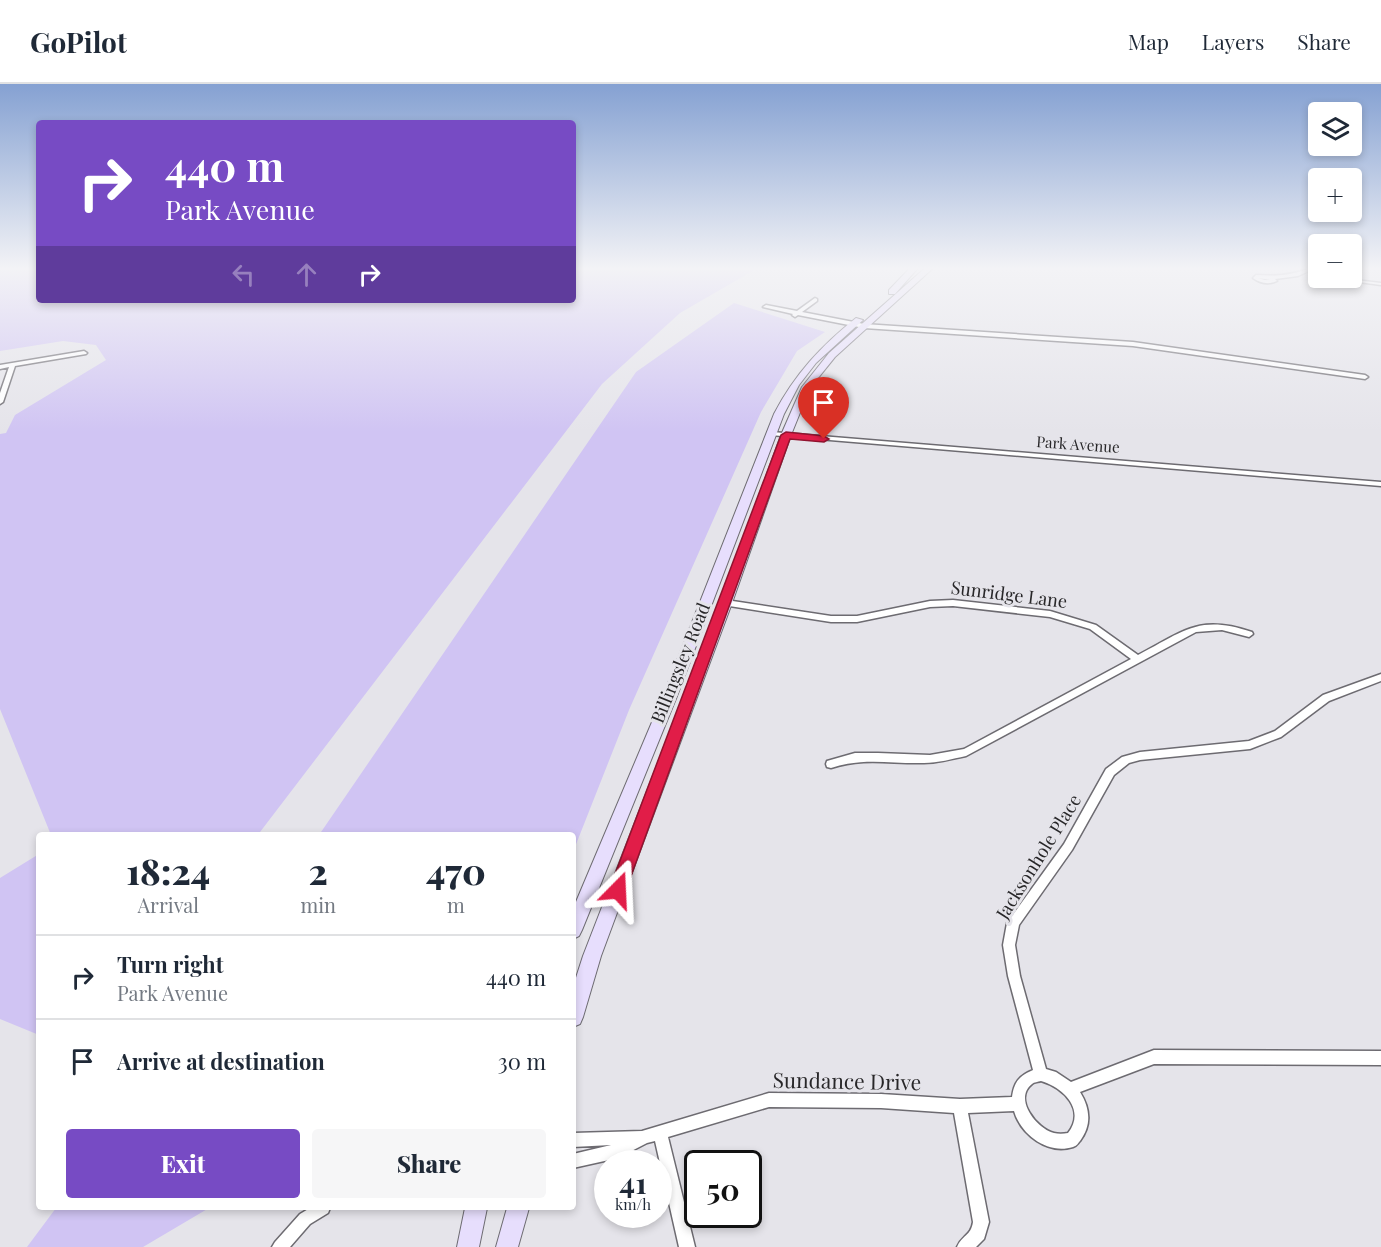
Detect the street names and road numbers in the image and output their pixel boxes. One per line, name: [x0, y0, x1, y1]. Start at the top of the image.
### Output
street label: Park Avenue: [1036, 431, 1120, 457]
street label: Sunridge Lane: [950, 575, 1069, 613]
street label: Billingsley Road: [645, 598, 715, 726]
street label: Jacksonhole Place: [990, 790, 1086, 924]
street label: Sundance Drive: [772, 1065, 922, 1095]

